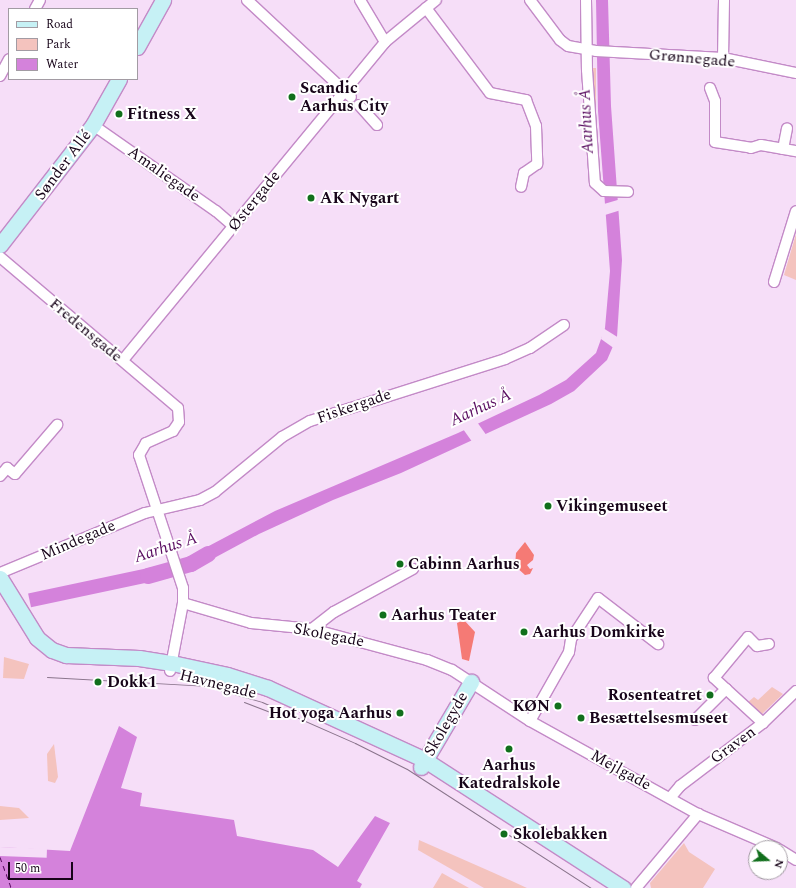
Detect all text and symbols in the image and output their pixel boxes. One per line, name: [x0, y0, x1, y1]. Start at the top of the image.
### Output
legend: [8, 8, 138, 80]
text: Road: [46, 15, 73, 34]
text: Park: [46, 35, 71, 54]
street label: Grønnegade: [648, 45, 736, 71]
text: Water: [46, 55, 78, 74]
place label: Scandic Aarhus City: [300, 78, 388, 116]
water label: Aarhus Å: [575, 88, 599, 154]
marker: Scandic Aarhus City: [287, 92, 297, 102]
place label: Fitness X: [127, 104, 197, 124]
marker: Fitness X: [114, 109, 124, 119]
street label: Sønder Allé: [30, 126, 96, 204]
street label: Amaliegade: [124, 142, 204, 206]
street label: Østergade: [224, 167, 284, 235]
place label: AK Nygart: [320, 188, 399, 208]
marker: AK Nygart: [305, 192, 317, 204]
street label: Fredensgade: [46, 294, 126, 366]
street label: Fiskergade: [314, 384, 394, 428]
water label: Aarhus Å: [447, 385, 515, 431]
place label: Vikingemuseet: [556, 496, 668, 516]
marker: Vikingemuseet: [543, 501, 553, 511]
street label: Mindegade: [38, 516, 118, 564]
water label: Aarhus Å: [132, 528, 200, 568]
place label: Cabinn Aarhus: [408, 554, 520, 574]
marker: Cabinn Aarhus: [395, 559, 405, 569]
place label: Aarhus Teater: [391, 605, 496, 625]
marker: Aarhus Teater: [378, 610, 388, 620]
street label: Skolegade: [292, 619, 366, 651]
place label: Aarhus Domkirke: [532, 622, 665, 642]
marker: Aarhus Domkirke: [519, 627, 529, 637]
street label: Havnegade: [178, 665, 258, 703]
place label: Dokk1: [107, 672, 157, 692]
marker: Dokk1: [92, 676, 104, 688]
place label: Rosenteatret: [607, 685, 702, 705]
street label: Skolegyde: [420, 688, 472, 760]
marker: Rosenteatret: [705, 690, 715, 700]
place label: KØN: [512, 696, 550, 716]
marker: KØN: [553, 701, 563, 711]
place label: Hot yoga Aarhus: [269, 703, 392, 723]
marker: Hot yoga Aarhus: [395, 708, 405, 718]
place label: Besættelsesmuseet: [589, 708, 728, 728]
marker: Besættelsesmuseet: [576, 713, 586, 723]
street label: Graven: [707, 722, 759, 768]
marker: Aarhus Katedralskole: [504, 744, 514, 754]
street label: Mejlgade: [588, 746, 654, 794]
place label: Aarhus Katedralskole: [458, 755, 560, 793]
place label: Skolebakken: [513, 824, 608, 844]
marker: Skolebakken: [498, 828, 510, 840]
north arrow: [748, 840, 788, 880]
scale bar: [10, 854, 75, 880]
text: N: [769, 857, 788, 871]
text: 50 m: [15, 859, 40, 878]

